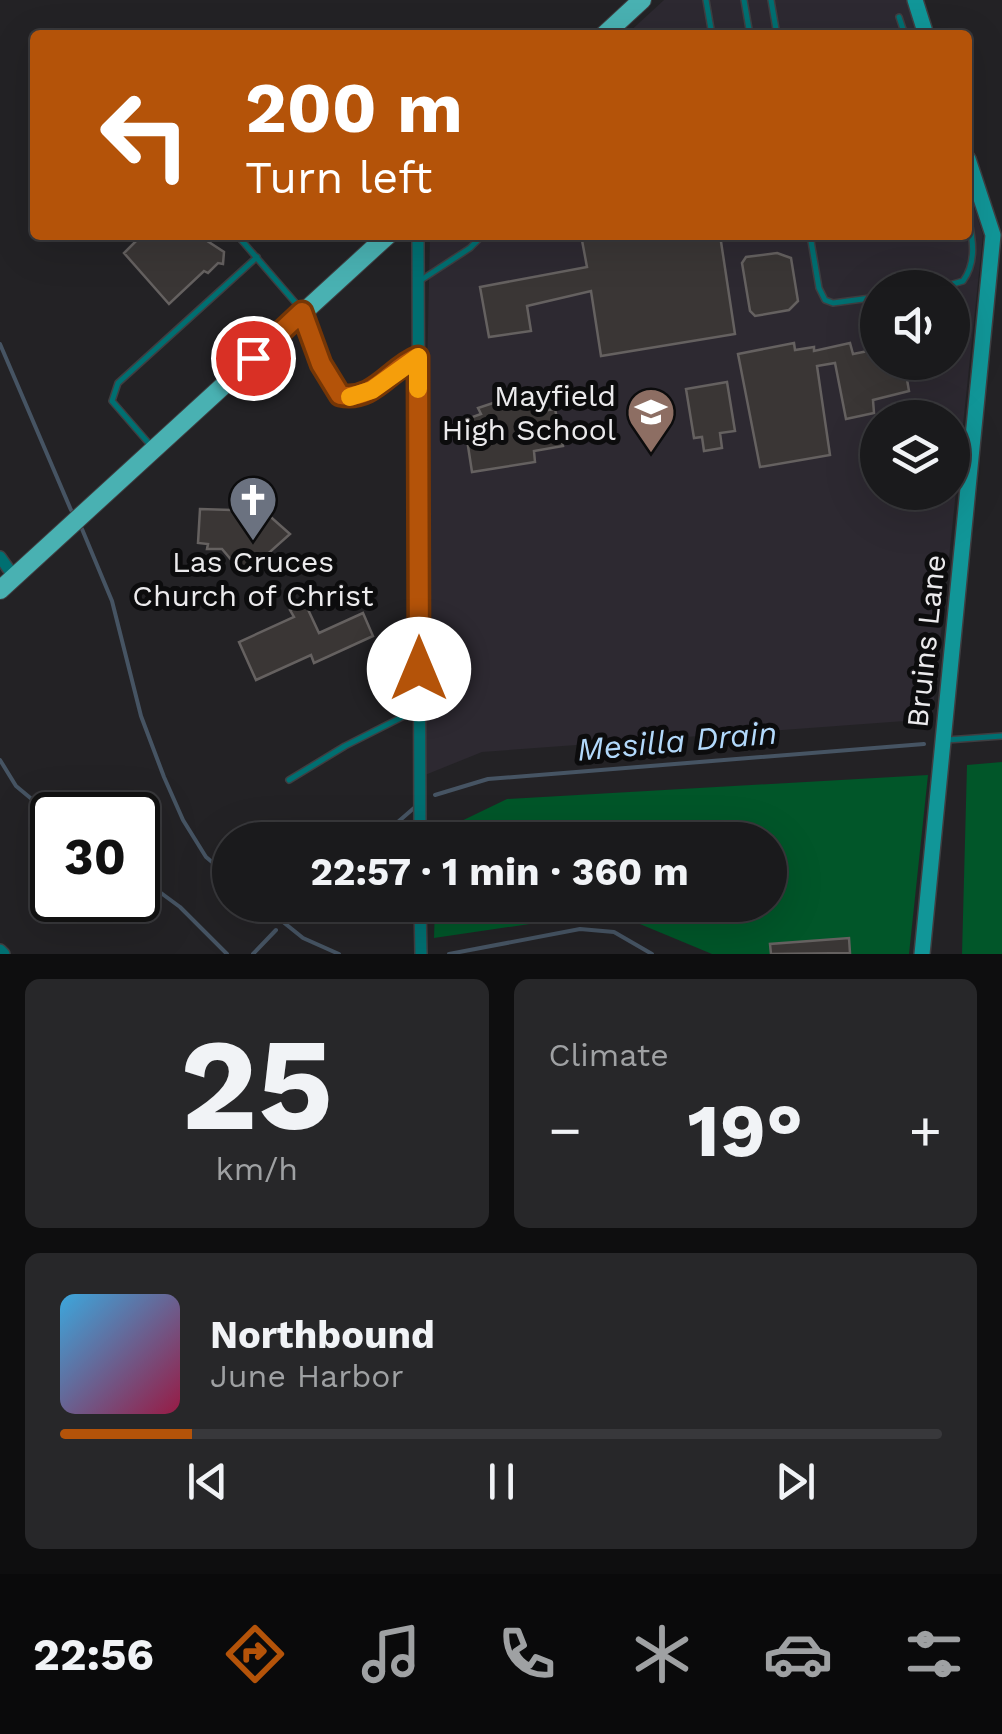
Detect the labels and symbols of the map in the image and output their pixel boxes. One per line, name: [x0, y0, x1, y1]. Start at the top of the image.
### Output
pin: [211, 316, 296, 401]
place label: Mayfield High School: [441, 378, 616, 447]
school or university icon: Mayfield High School: [625, 386, 677, 454]
church icon: Las Cruces Church of Christ: [227, 474, 279, 542]
place label: Las Cruces Church of Christ: [132, 544, 374, 613]
street label: Bruins Lane: [900, 553, 952, 729]
position arrow: [367, 617, 471, 721]
water label: Mesilla Drain: [575, 713, 779, 769]
speed limit sign: 30: [30, 792, 160, 922]

